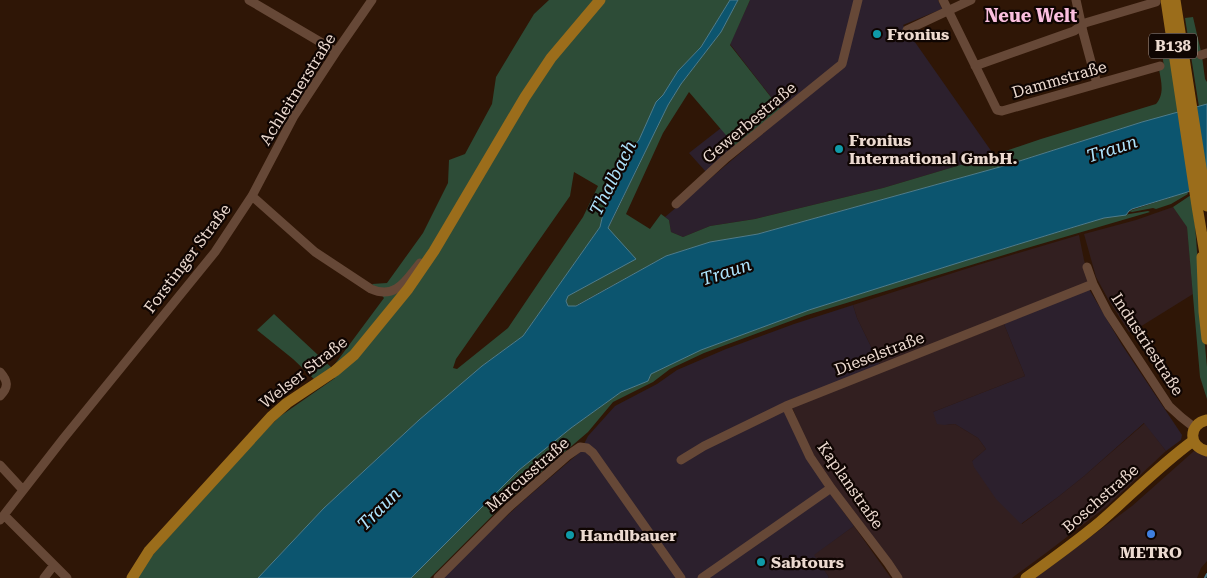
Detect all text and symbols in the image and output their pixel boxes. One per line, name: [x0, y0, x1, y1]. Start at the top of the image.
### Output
district label: Neue Welt: [985, 5, 1077, 26]
place label: Fronius: [887, 25, 949, 44]
marker: Fronius: [871, 28, 883, 40]
street label: Achleitnerstraße: [255, 30, 340, 149]
road number: B138: [1149, 34, 1197, 58]
street label: Dammstraße: [1010, 57, 1109, 102]
street label: Gewerbestraße: [699, 78, 800, 167]
water label: Traun: [1084, 130, 1140, 167]
place label: Fronius International GmbH.: [849, 131, 1017, 168]
water label: Thalbach: [585, 137, 640, 219]
marker: Fronius International GmbH.: [833, 143, 845, 155]
street label: Forstinger Straße: [140, 200, 235, 317]
water label: Traun: [698, 253, 754, 290]
street label: Industriestraße: [1107, 290, 1188, 399]
street label: Dieselstraße: [832, 328, 927, 379]
street label: Welser Straße: [256, 332, 351, 412]
street label: Marcusstraße: [482, 433, 573, 516]
street label: Kaplanstraße: [814, 438, 888, 533]
street label: Boschstraße: [1058, 460, 1143, 537]
water label: Traun: [353, 483, 405, 535]
place label: Handlbauer: [580, 526, 676, 545]
marker: METRO: [1145, 528, 1157, 540]
marker: Handlbauer: [564, 529, 576, 541]
place label: METRO: [1120, 543, 1182, 562]
place label: Sabtours: [771, 553, 844, 572]
marker: Sabtours: [755, 556, 767, 568]

